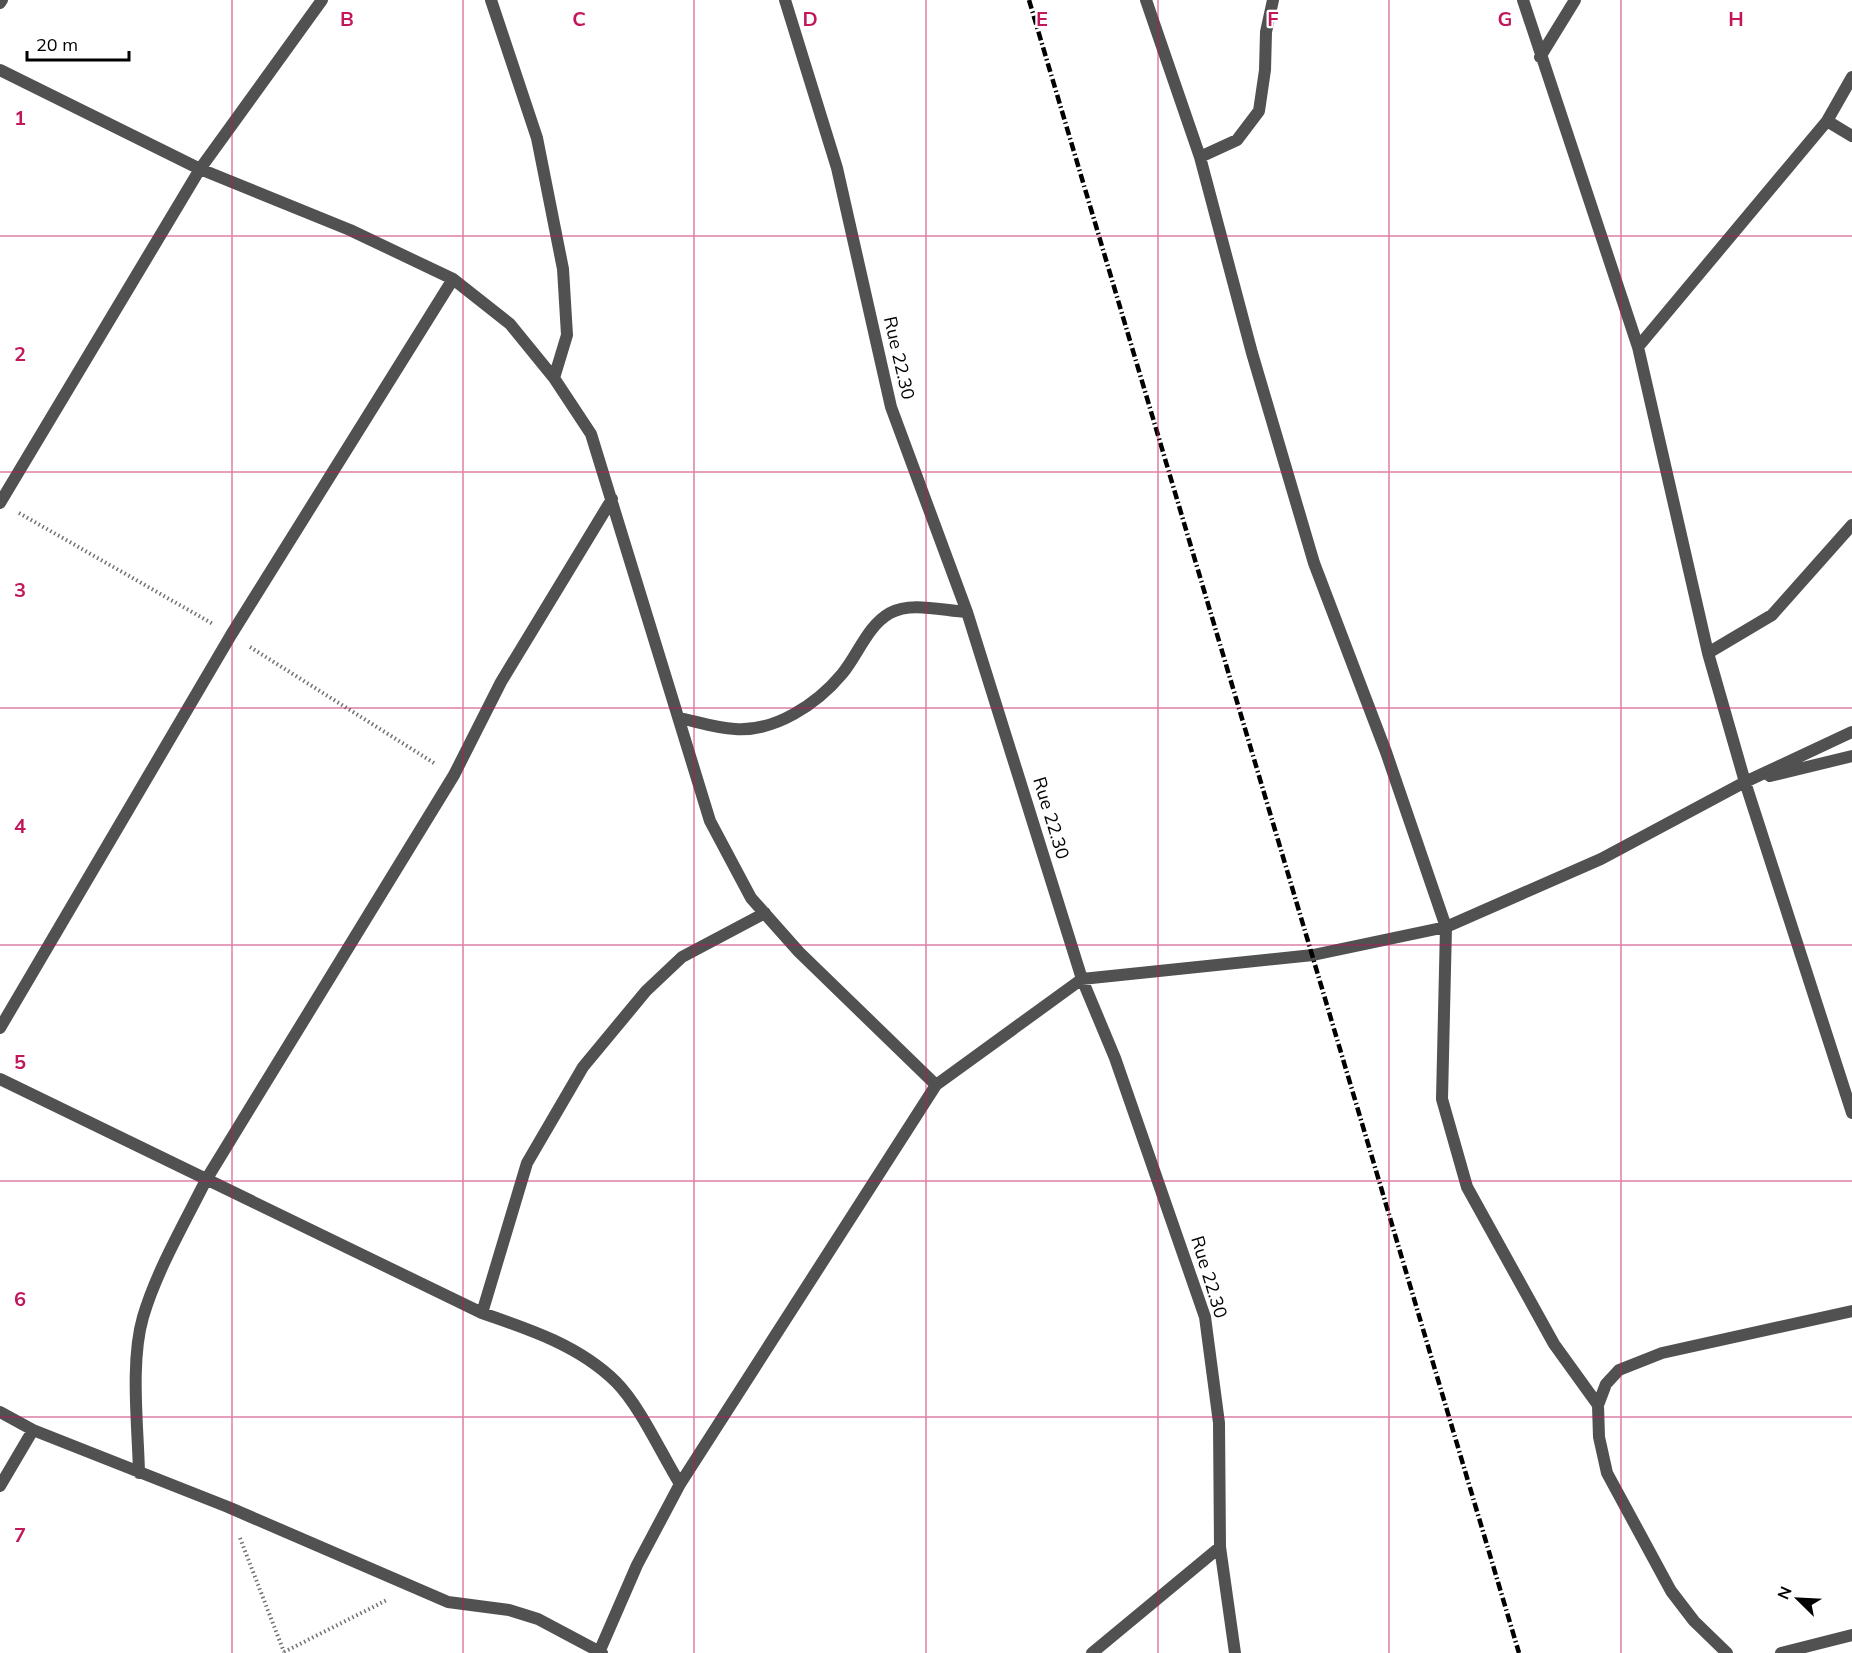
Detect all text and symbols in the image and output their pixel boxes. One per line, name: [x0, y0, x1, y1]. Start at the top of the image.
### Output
text: B: [340, 6, 354, 31]
text: C: [572, 6, 586, 31]
text: D: [802, 6, 818, 31]
text: E: [1036, 6, 1048, 31]
text: F: [1267, 6, 1279, 31]
text: G: [1498, 6, 1512, 31]
text: H: [1728, 6, 1744, 31]
scale bar: [27, 24, 129, 62]
text: 20 m: [36, 33, 78, 56]
text: 1: [14, 105, 26, 130]
street label: Rue 22.30: [879, 314, 920, 402]
text: 2: [14, 341, 26, 366]
text: 3: [14, 577, 26, 602]
street label: Rue 22.30: [1028, 774, 1075, 862]
text: 4: [14, 813, 26, 838]
text: 5: [14, 1049, 26, 1074]
street label: Rue 22.30: [1186, 1233, 1233, 1321]
text: 6: [14, 1286, 26, 1311]
text: 7: [14, 1522, 26, 1547]
north arrow: [1768, 1569, 1828, 1629]
text: N: [1773, 1583, 1796, 1602]

